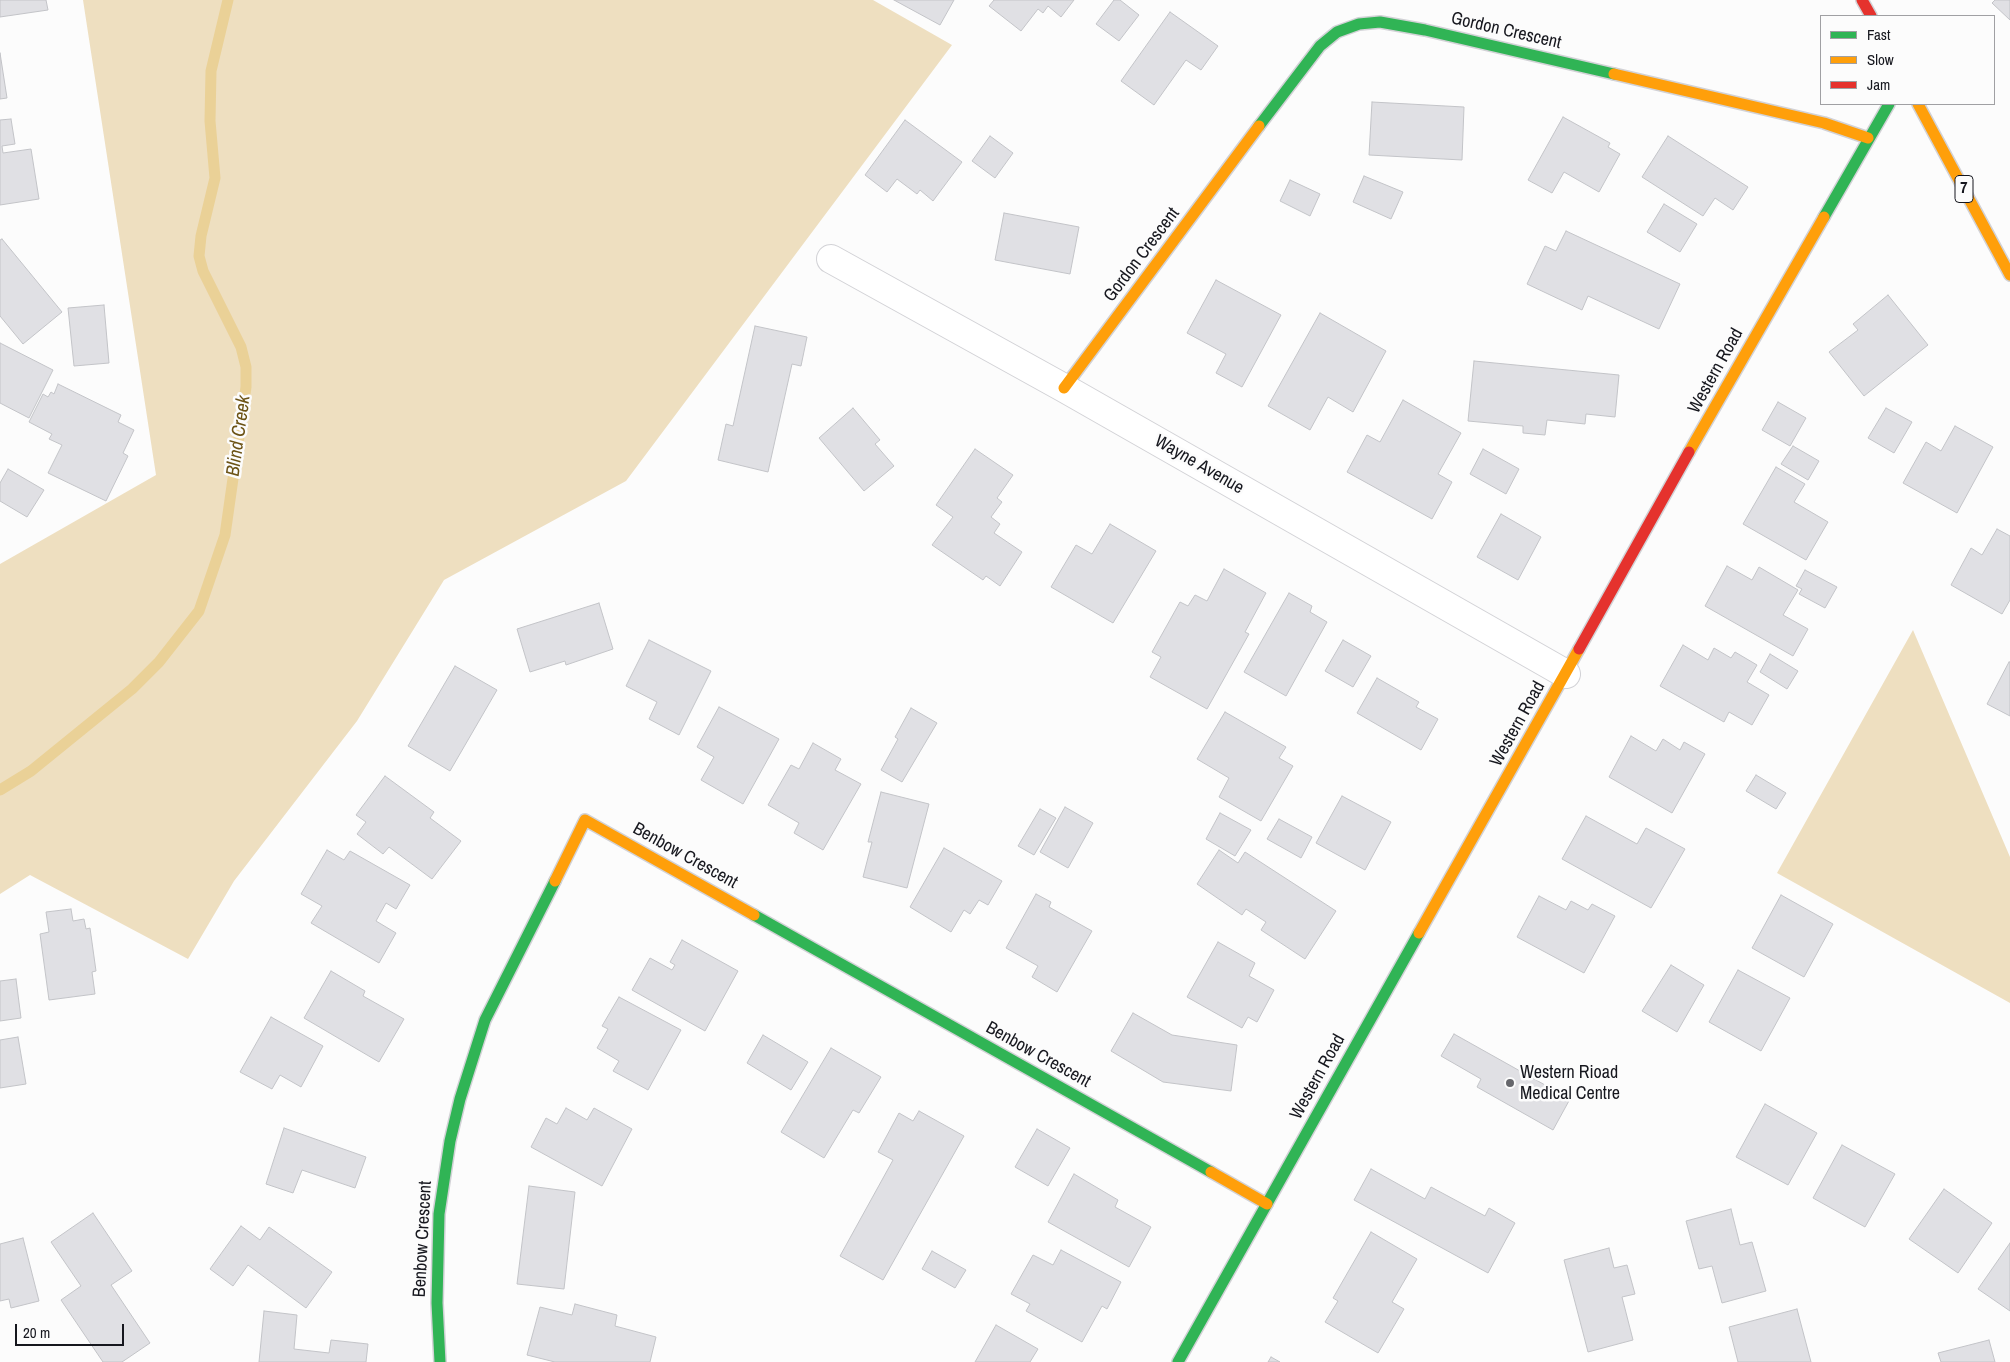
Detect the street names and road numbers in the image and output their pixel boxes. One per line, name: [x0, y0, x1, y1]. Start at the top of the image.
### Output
street label: Gordon Crescent: [1449, 8, 1563, 54]
road number: 7: [1955, 175, 1973, 202]
street label: Gordon Crescent: [1100, 204, 1184, 306]
street label: Western Road: [1684, 325, 1748, 417]
street label: Wayne Avenue: [1151, 431, 1247, 499]
street label: Western Road: [1486, 678, 1550, 770]
street label: Benbow Crescent: [629, 818, 741, 894]
street label: Benbow Crescent: [982, 1017, 1094, 1093]
street label: Western Road: [1286, 1031, 1350, 1123]
street label: Benbow Crescent: [409, 1180, 437, 1298]

